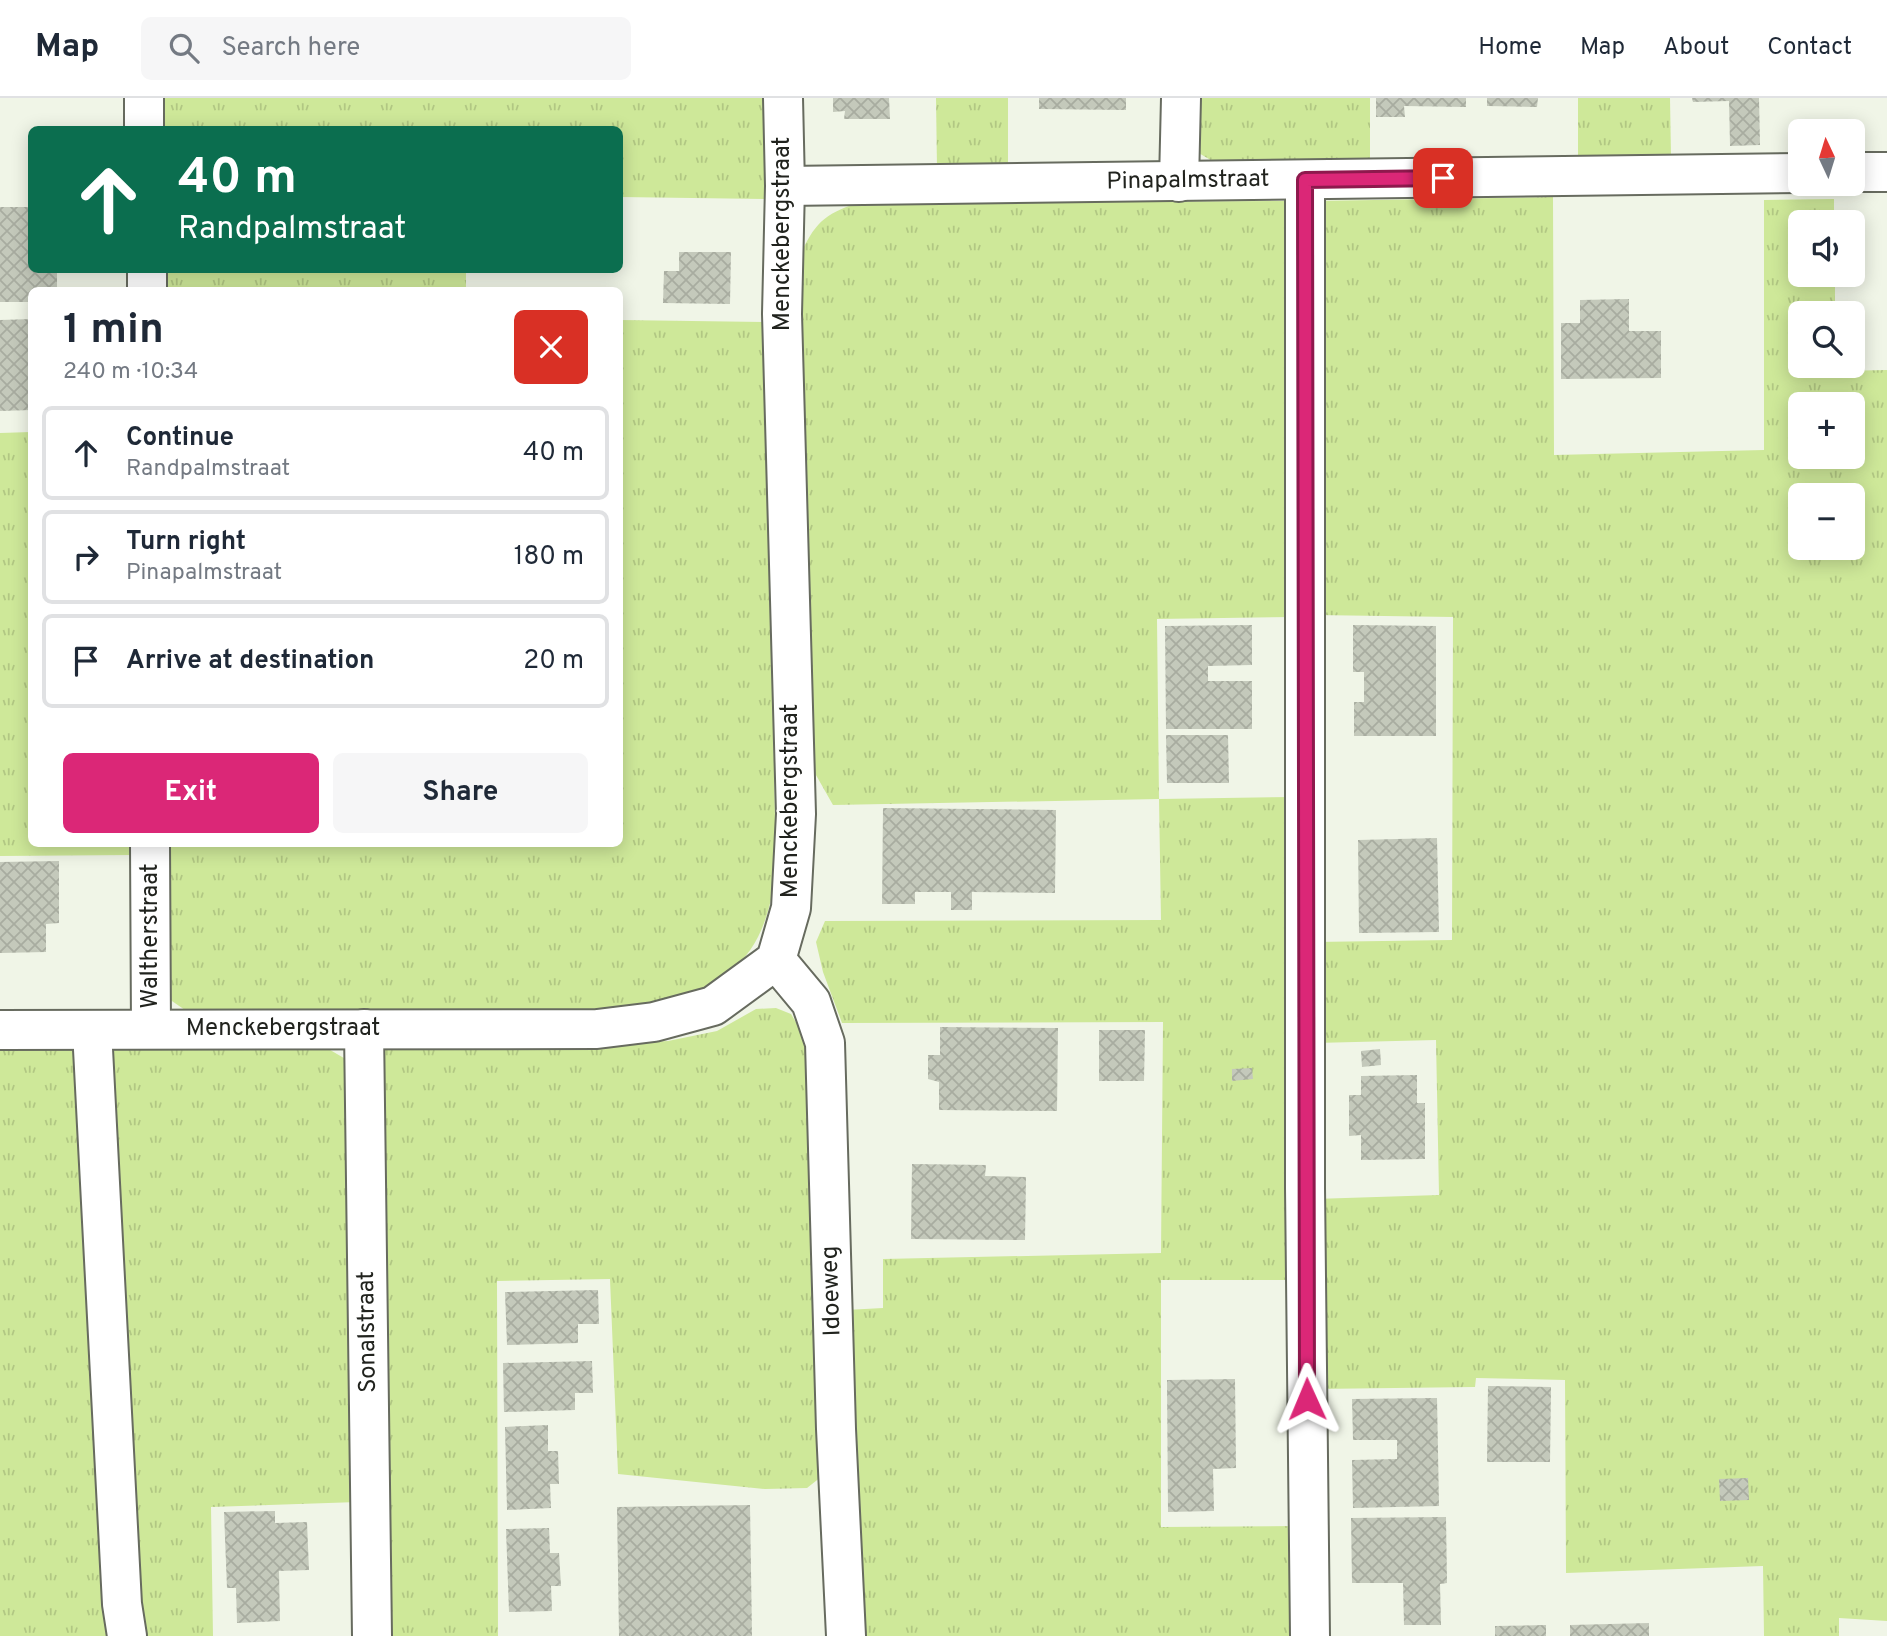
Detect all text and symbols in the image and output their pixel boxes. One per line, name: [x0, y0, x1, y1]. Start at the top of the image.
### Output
search box: [141, 17, 631, 80]
text: Map: [35, 27, 99, 69]
icon: search: [165, 29, 203, 67]
text: Search here: [221, 32, 360, 65]
text: Home: [1478, 33, 1542, 63]
text: Map: [1580, 33, 1625, 63]
text: About: [1663, 33, 1729, 63]
text: Contact: [1767, 33, 1852, 63]
north arrow: [1788, 119, 1866, 196]
map controls: [1788, 119, 1865, 560]
street label: Menckebergstraat: [768, 137, 798, 331]
pin: [1413, 148, 1473, 208]
text: 40 m: [178, 149, 297, 211]
icon: ahead: [63, 154, 154, 245]
icon: arrive: [1424, 159, 1462, 197]
street label: Pinapalmstraat: [1106, 165, 1270, 197]
text: Randpalmstraat: [178, 210, 406, 250]
button: sound: [1788, 210, 1865, 287]
button: search: [1788, 301, 1865, 378]
text: 1 min: [63, 305, 164, 358]
button: close: [514, 310, 588, 384]
text: 240 m · 10:34: [63, 358, 198, 387]
button: +: [1788, 392, 1865, 469]
text: Continue: [126, 422, 234, 455]
icon: ahead: [67, 434, 105, 472]
text: 40 m: [523, 437, 584, 470]
text: Randpalmstraat: [126, 455, 290, 484]
button: −: [1788, 483, 1865, 560]
text: Turn right: [126, 526, 246, 559]
icon: right: [67, 538, 105, 576]
text: 180 m: [514, 541, 584, 574]
text: Pinapalmstraat: [126, 559, 282, 588]
icon: arrive: [67, 642, 105, 680]
text: Arrive at destination: [126, 645, 374, 678]
text: 20 m: [523, 645, 584, 678]
street label: Menckebergstraat: [776, 704, 806, 898]
button: Exit: [63, 753, 319, 833]
button: Share: [333, 753, 588, 833]
street label: Waltherstraat: [136, 863, 166, 1009]
street label: Menckebergstraat: [186, 1014, 380, 1044]
street label: Idoeweg: [815, 1245, 849, 1337]
street label: Sonalstraat: [352, 1271, 384, 1393]
position arrow: [1270, 1362, 1344, 1436]

